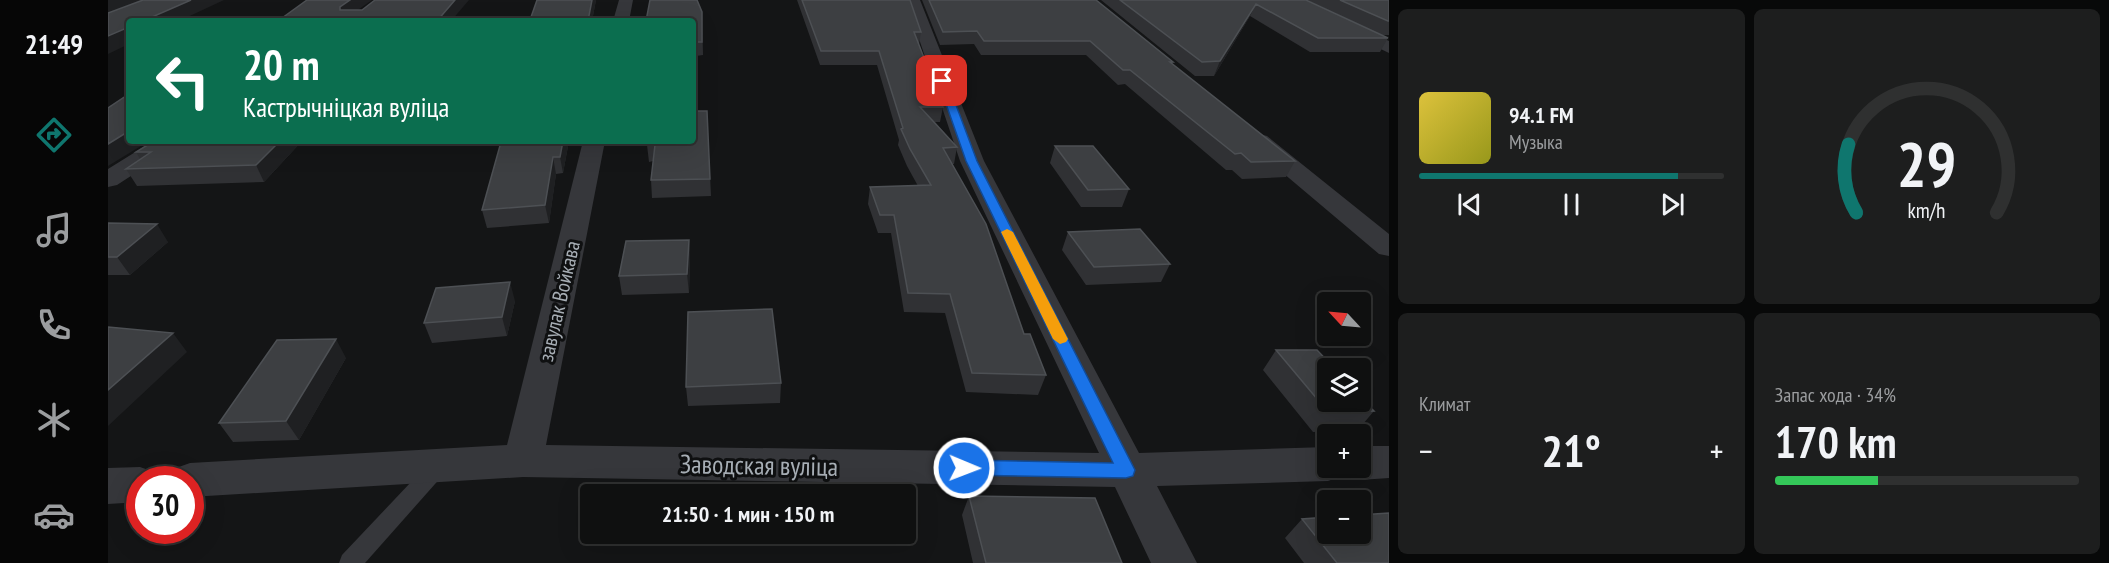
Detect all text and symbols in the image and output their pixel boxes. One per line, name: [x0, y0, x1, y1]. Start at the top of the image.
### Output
text: 21:49: [25, 27, 83, 61]
text: 20 m: [243, 37, 320, 92]
icon: left: [144, 42, 222, 120]
pin: [916, 55, 967, 106]
icon: arrive: [925, 64, 958, 97]
text: Кастрычніцкая вуліца: [243, 90, 449, 124]
text: 94.1 FM: [1509, 101, 1574, 129]
icon: directions: [33, 114, 75, 156]
text: 29: [1897, 124, 1957, 205]
text: Музыка: [1509, 129, 1563, 155]
icon: previous: [1453, 188, 1486, 221]
icon: pause: [1555, 188, 1588, 221]
icon: next: [1656, 188, 1689, 221]
text: km/h: [1908, 197, 1946, 225]
icon: music: [33, 209, 75, 251]
street label: завулак Войкава: [532, 238, 586, 364]
north arrow: [1317, 292, 1371, 346]
map controls: [1317, 292, 1371, 544]
icon: phone: [33, 304, 75, 346]
button: layers: [1317, 358, 1371, 412]
text: Запас хода · 34%: [1775, 382, 1896, 408]
text: Климат: [1419, 391, 1470, 417]
icon: climate: [33, 399, 75, 441]
text: 170 km: [1775, 412, 1897, 470]
text: 21°: [1542, 421, 1601, 479]
button: +: [1317, 424, 1371, 478]
text: −: [1419, 429, 1433, 472]
text: +: [1710, 429, 1724, 472]
position arrow: [932, 436, 996, 500]
street label: Заводская вуліца: [680, 447, 838, 483]
speed limit sign: 30: [126, 466, 204, 544]
button: −: [1317, 490, 1371, 544]
icon: car: [33, 494, 75, 536]
text: 21:50 · 1 мин · 150 m: [662, 500, 834, 528]

